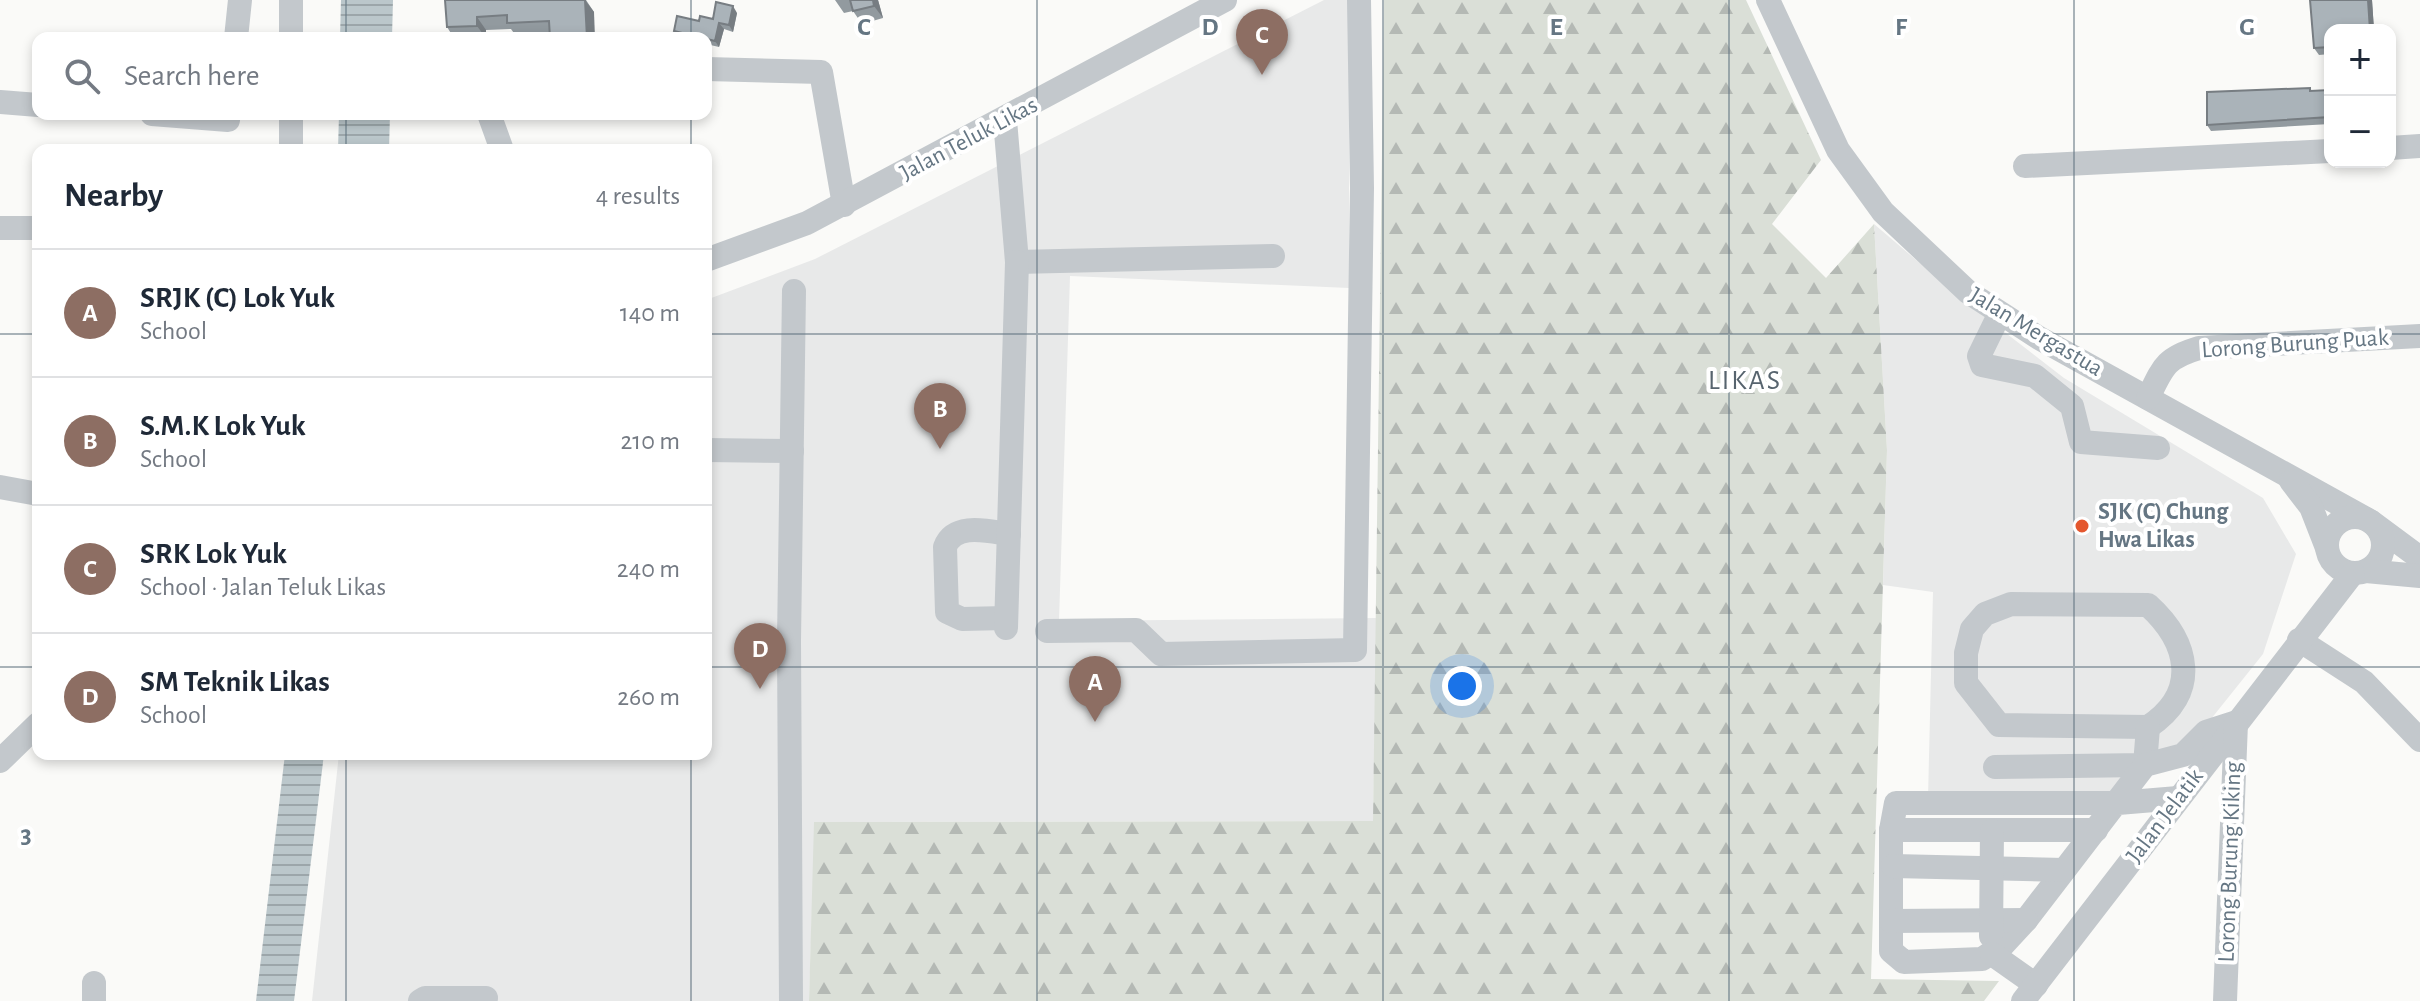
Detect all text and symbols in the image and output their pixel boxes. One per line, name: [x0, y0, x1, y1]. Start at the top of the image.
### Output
pin: C: [1236, 9, 1288, 75]
text: C: [857, 14, 871, 40]
text: D: [1201, 14, 1219, 40]
text: E: [1549, 14, 1563, 40]
text: F: [1895, 14, 1908, 40]
text: G: [2239, 14, 2255, 40]
map controls: [2324, 24, 2396, 168]
button: +: [2324, 24, 2396, 96]
search box: [32, 32, 712, 120]
icon: search: [60, 54, 104, 98]
text: Search here: [124, 61, 260, 91]
street label: Jalan Teluk Likas: [896, 93, 1042, 185]
button: −: [2324, 96, 2396, 168]
text: Nearby: [64, 179, 163, 213]
text: 4 results: [596, 183, 680, 209]
text: SRJK (C) Lok Yuk: [140, 283, 335, 313]
street label: Jalan Mergastua: [1965, 283, 2107, 381]
text: A: [82, 300, 98, 326]
text: 140 m: [620, 300, 680, 326]
text: School: [140, 318, 207, 344]
street label: Lorong Burung Puak: [2201, 325, 2389, 363]
district label: LIKAS: [1708, 367, 1782, 395]
pin: B: [914, 383, 966, 449]
text: S.M.K Lok Yuk: [140, 411, 306, 441]
text: B: [82, 428, 98, 454]
text: 210 m: [620, 428, 680, 454]
text: School: [140, 446, 207, 472]
place label: SJK (C) Chung Hwa Likas: [2098, 500, 2229, 552]
marker: SJK (C) Chung Hwa Likas: [2073, 517, 2091, 535]
text: SRK Lok Yuk: [140, 539, 287, 569]
text: C: [83, 556, 97, 582]
text: 240 m: [617, 556, 680, 582]
text: School · Jalan Teluk Likas: [140, 574, 386, 600]
pin: D: [734, 623, 786, 689]
pin: A: [1069, 656, 1121, 722]
your location: [1442, 666, 1482, 706]
text: SM Teknik Likas: [140, 667, 330, 697]
text: D: [81, 684, 99, 710]
text: 260 m: [617, 684, 680, 710]
text: School: [140, 702, 207, 728]
street label: Lorong Burung Kiking: [2215, 761, 2246, 963]
street label: Jalan Jelatik: [2122, 765, 2208, 867]
text: 3: [20, 822, 32, 848]

